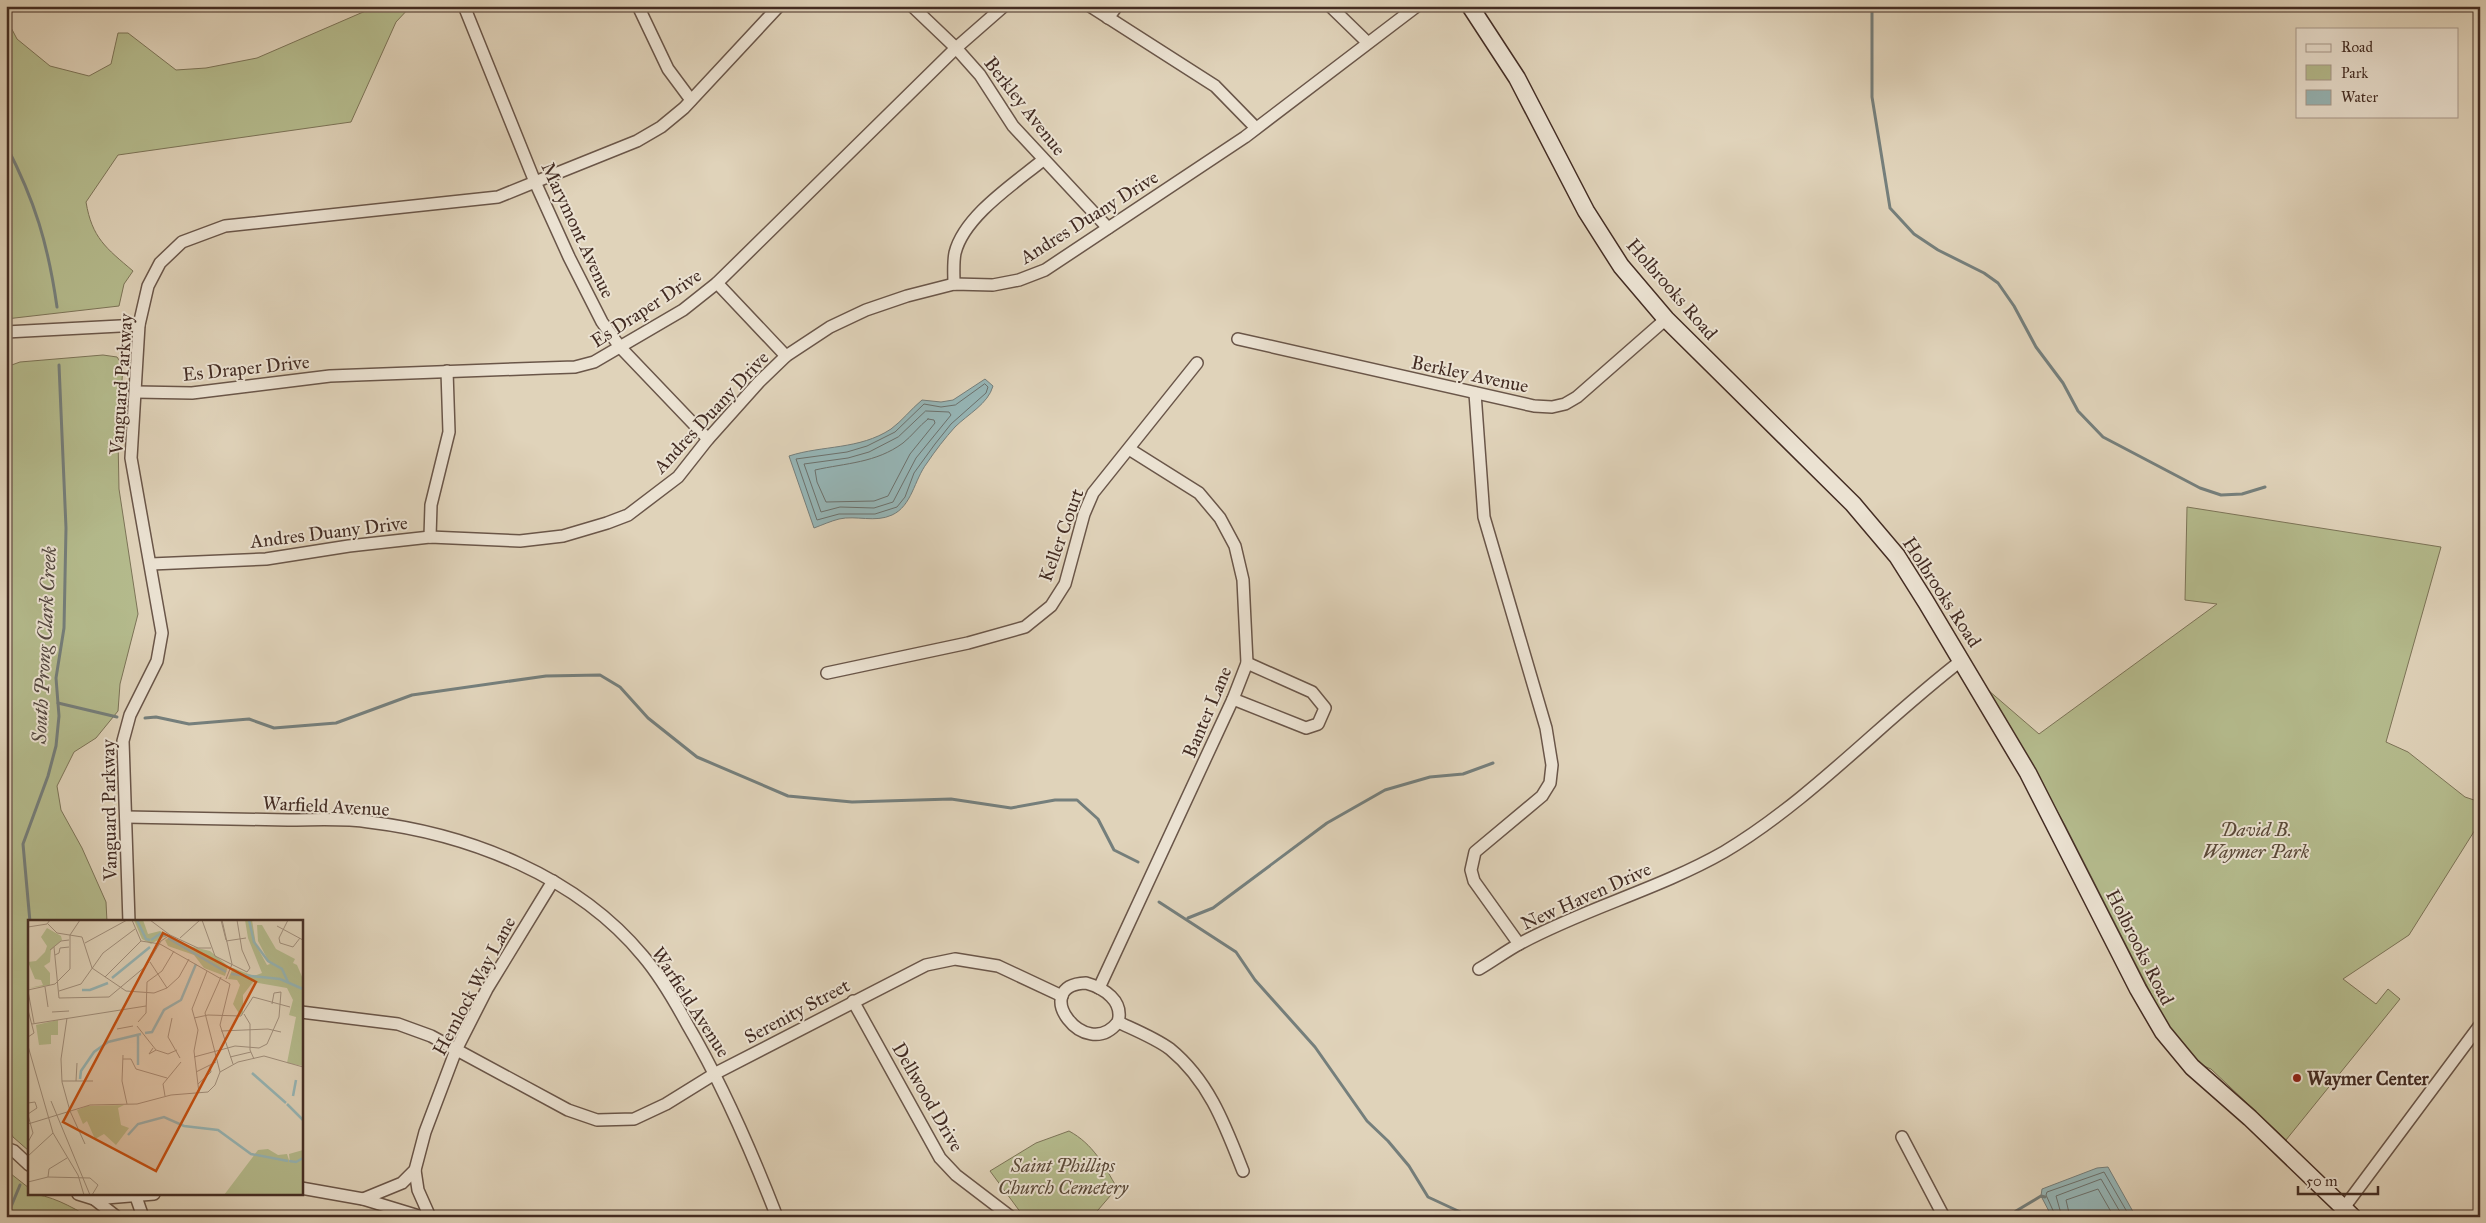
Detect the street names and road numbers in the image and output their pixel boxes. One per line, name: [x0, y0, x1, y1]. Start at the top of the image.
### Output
street label: Berkley Avenue: [979, 52, 1071, 160]
street label: Marymont Avenue: [536, 158, 620, 302]
street label: Andres Duany Drive: [1015, 165, 1162, 269]
street label: Holbrooks Road: [1622, 234, 1723, 345]
street label: Es Draper Drive: [586, 264, 706, 352]
street label: Vanguard Parkway: [105, 312, 138, 456]
street label: Andres Duany Drive: [648, 346, 774, 479]
street label: Es Draper Drive: [181, 350, 311, 386]
street label: Berkley Avenue: [1409, 350, 1531, 398]
street label: Keller Court: [1034, 485, 1089, 585]
street label: Andres Duany Drive: [248, 511, 409, 553]
street label: Holbrooks Road: [1898, 533, 1986, 652]
street label: Banter Lane: [1177, 663, 1237, 761]
street label: Vanguard Parkway: [96, 738, 123, 882]
street label: Warfield Avenue: [262, 791, 390, 821]
street label: New Haven Drive: [1518, 857, 1655, 935]
street label: Holbrooks Road: [2101, 885, 2179, 1009]
street label: Hemlock Way Lane: [428, 913, 520, 1059]
street label: Warfield Avenue: [647, 943, 735, 1062]
street label: Serenity Street: [740, 973, 854, 1048]
street label: Dellwood Drive: [887, 1038, 969, 1156]

